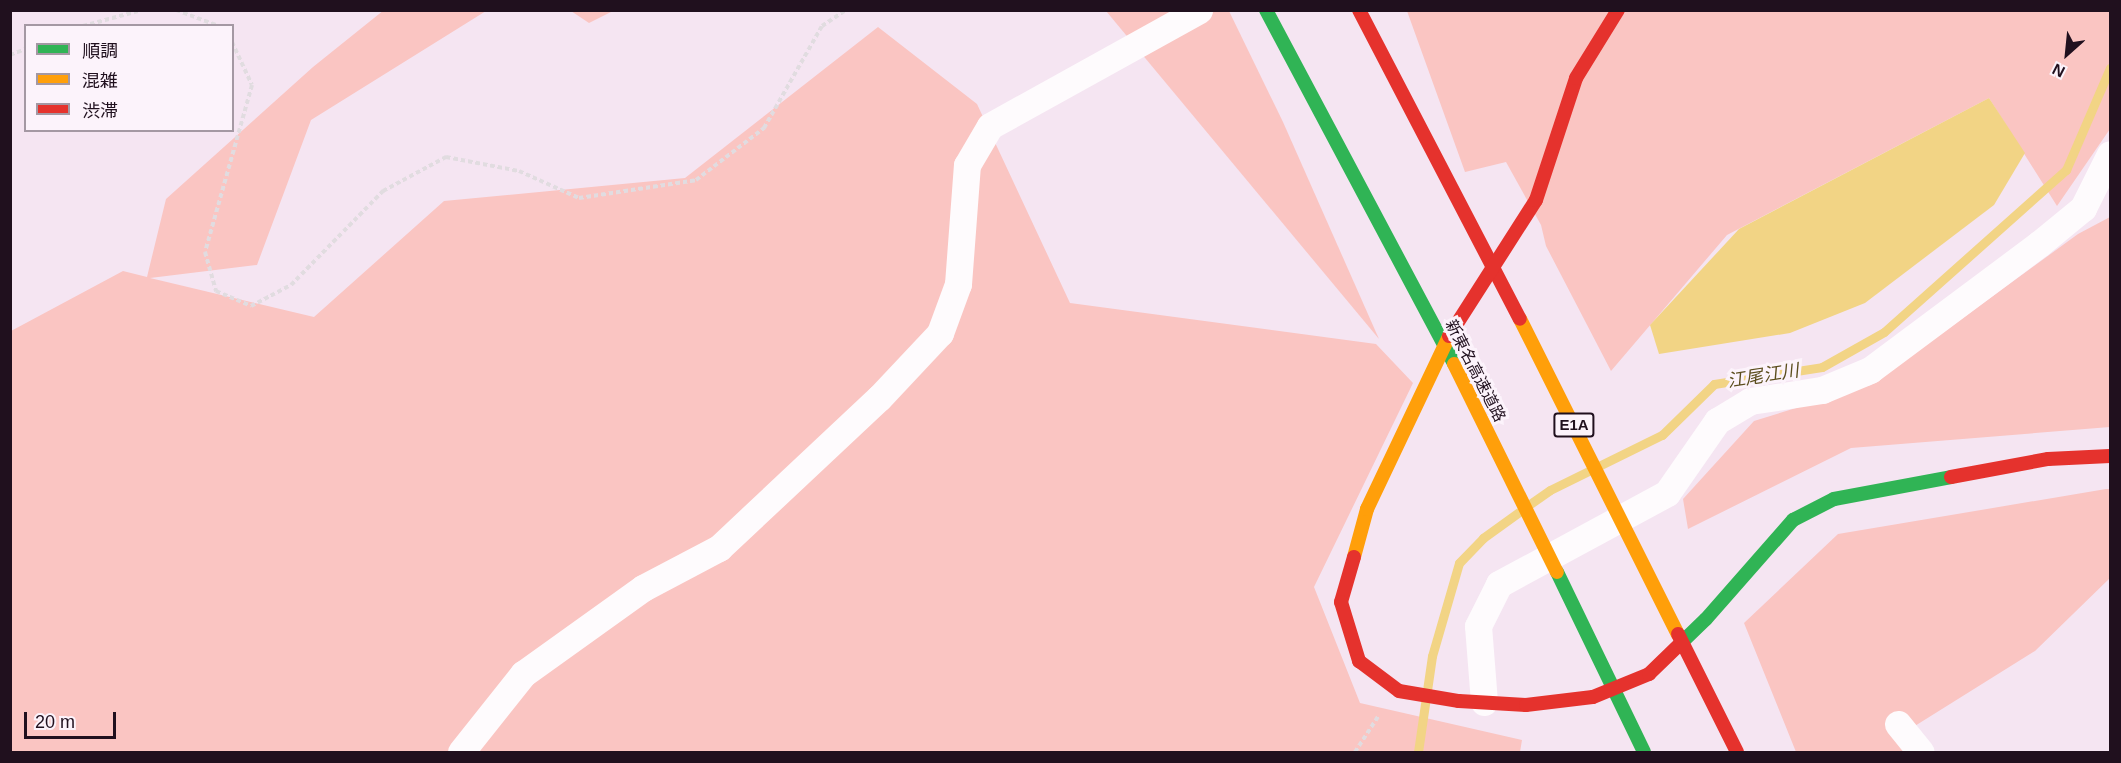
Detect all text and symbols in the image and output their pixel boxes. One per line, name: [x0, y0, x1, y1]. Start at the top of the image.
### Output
legend: [24, 24, 234, 132]
north arrow: [2037, 24, 2097, 84]
text: 順調: [82, 41, 118, 61]
text: N: [2050, 60, 2068, 81]
text: 混雑: [82, 71, 118, 91]
text: 渋滞: [82, 101, 118, 121]
street label: 新東名高速道路: [1441, 317, 1509, 425]
water label: 江尾江川: [1726, 360, 1800, 392]
road number: E1A: [1553, 413, 1595, 437]
scale bar: [27, 700, 118, 738]
text: 20 m: [35, 712, 75, 732]

